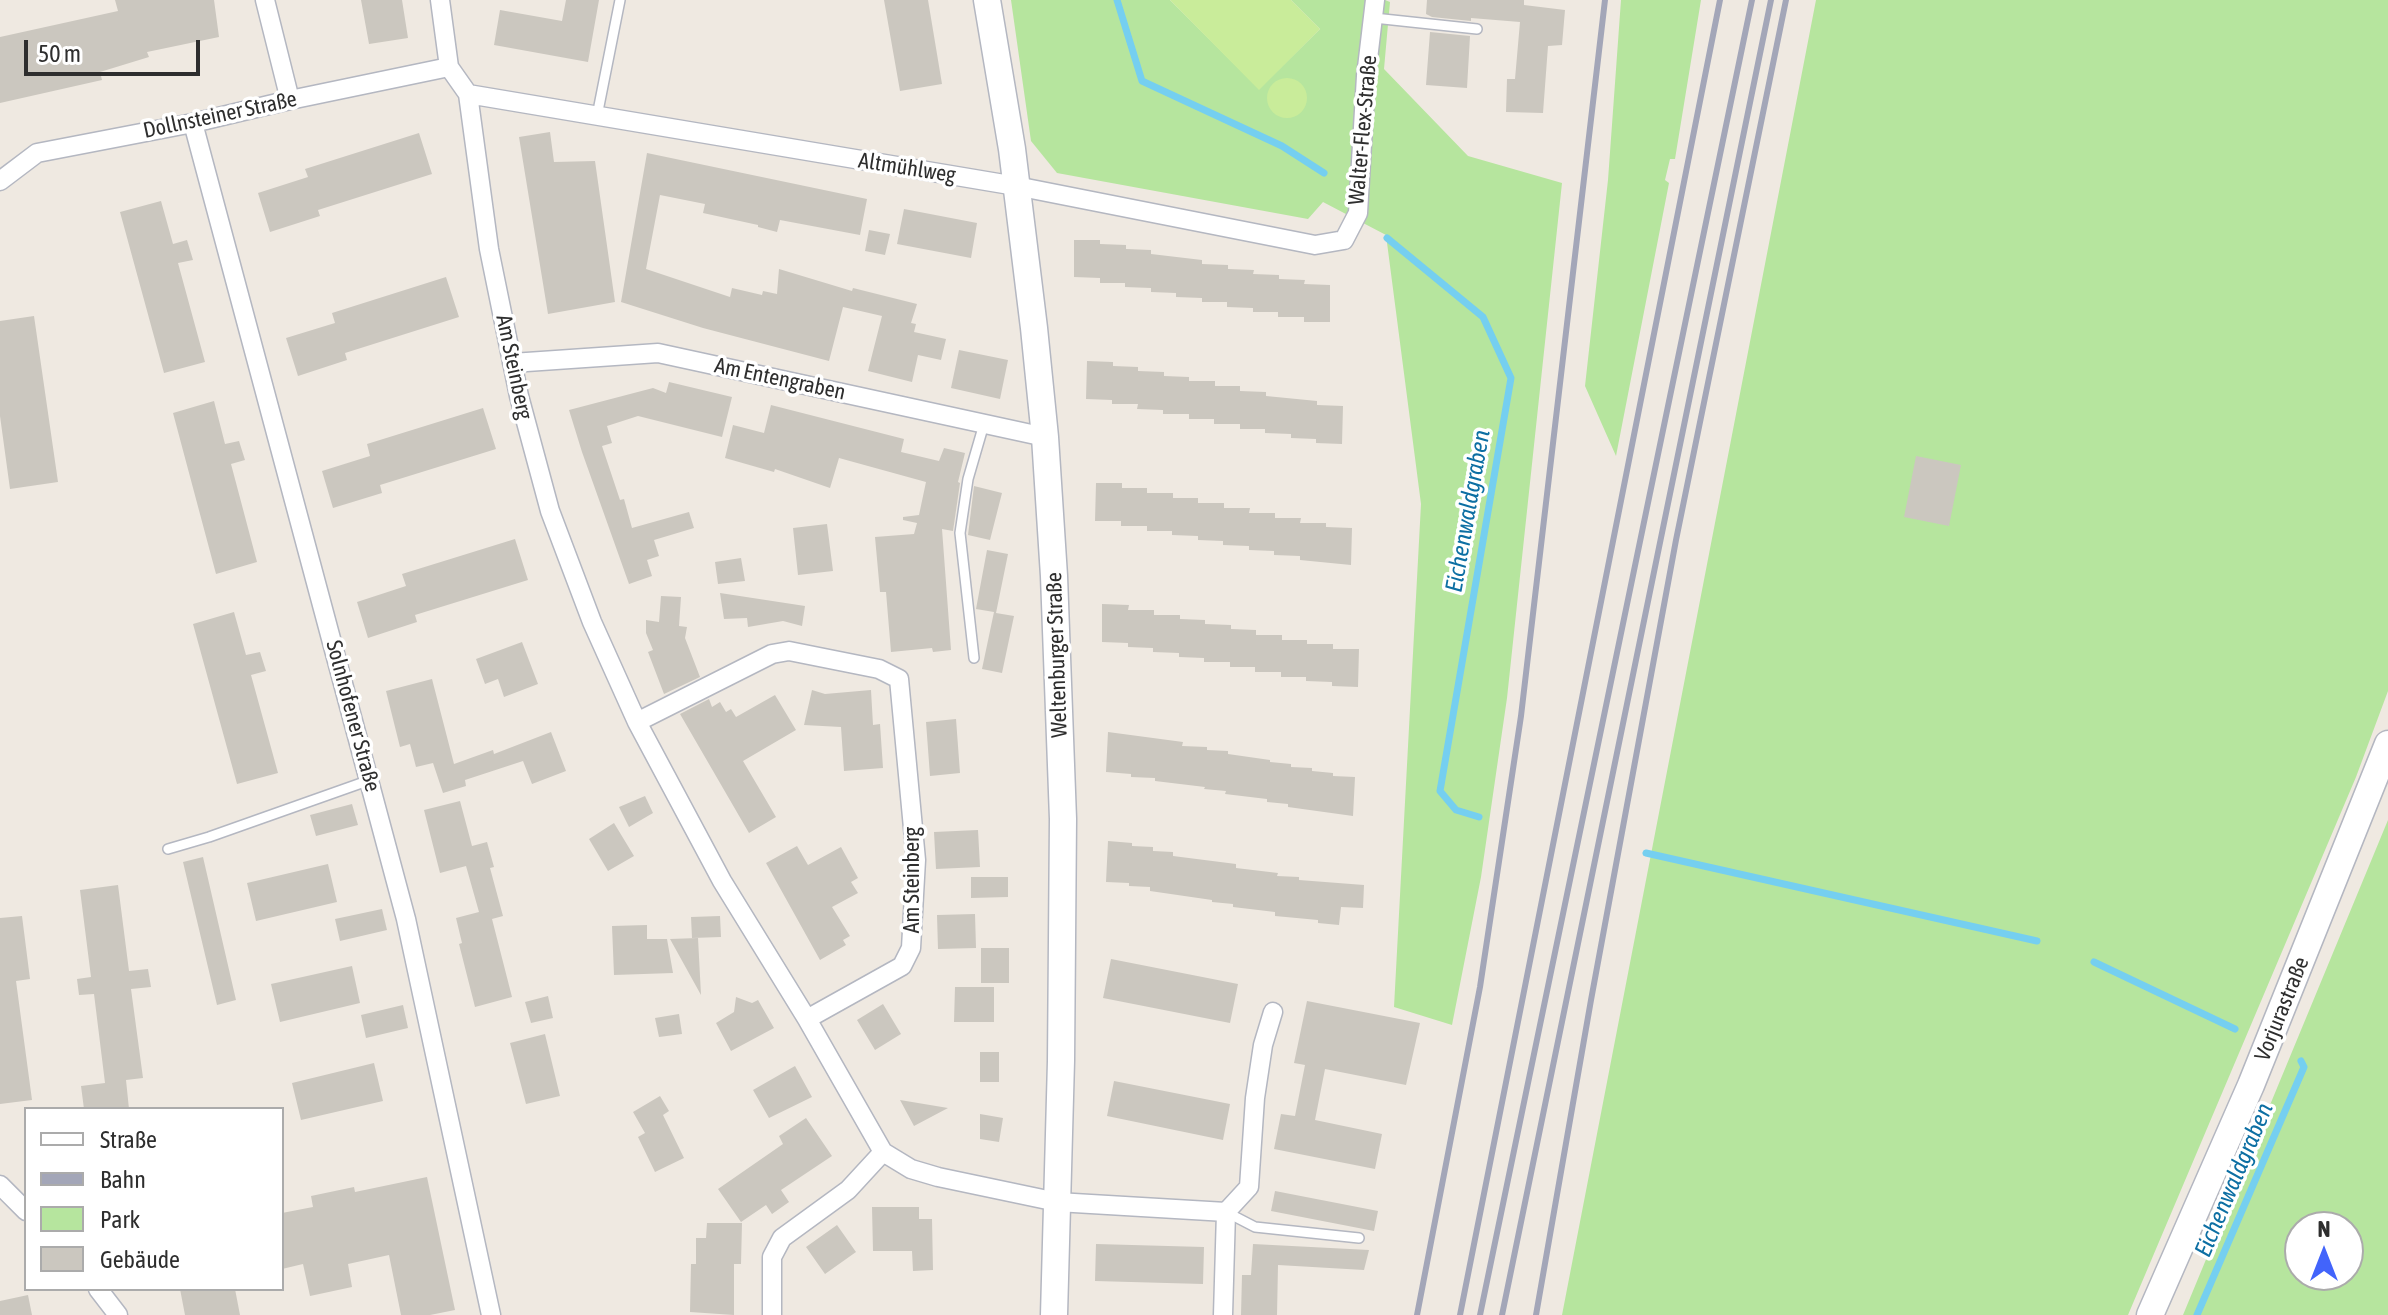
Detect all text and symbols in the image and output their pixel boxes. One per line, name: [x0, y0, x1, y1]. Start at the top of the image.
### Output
scale bar: [28, 24, 204, 74]
text: 50 m: [38, 40, 81, 67]
street label: Walter-Flex-Straße: [1343, 54, 1383, 206]
street label: Dollnsteiner Straße: [141, 86, 299, 144]
street label: Altmühlweg: [857, 147, 957, 189]
street label: Am Steinberg: [490, 312, 538, 422]
street label: Am Entengraben: [712, 352, 848, 406]
water label: Eichenwaldgraben: [1440, 428, 1496, 594]
street label: Weltenburger Straße: [1041, 572, 1073, 738]
street label: Solnhofener Straße: [320, 637, 386, 795]
street label: Am Steinberg: [899, 827, 925, 933]
street label: Vorjurastraße: [2249, 953, 2315, 1065]
water label: Eichenwaldgraben: [2189, 1099, 2279, 1261]
legend: [24, 1107, 284, 1291]
text: Straße: [100, 1126, 157, 1153]
text: Bahn: [100, 1166, 146, 1193]
text: Park: [100, 1206, 140, 1233]
north arrow: [2284, 1211, 2364, 1291]
text: N: [2318, 1216, 2330, 1242]
text: Gebäude: [100, 1246, 180, 1273]

